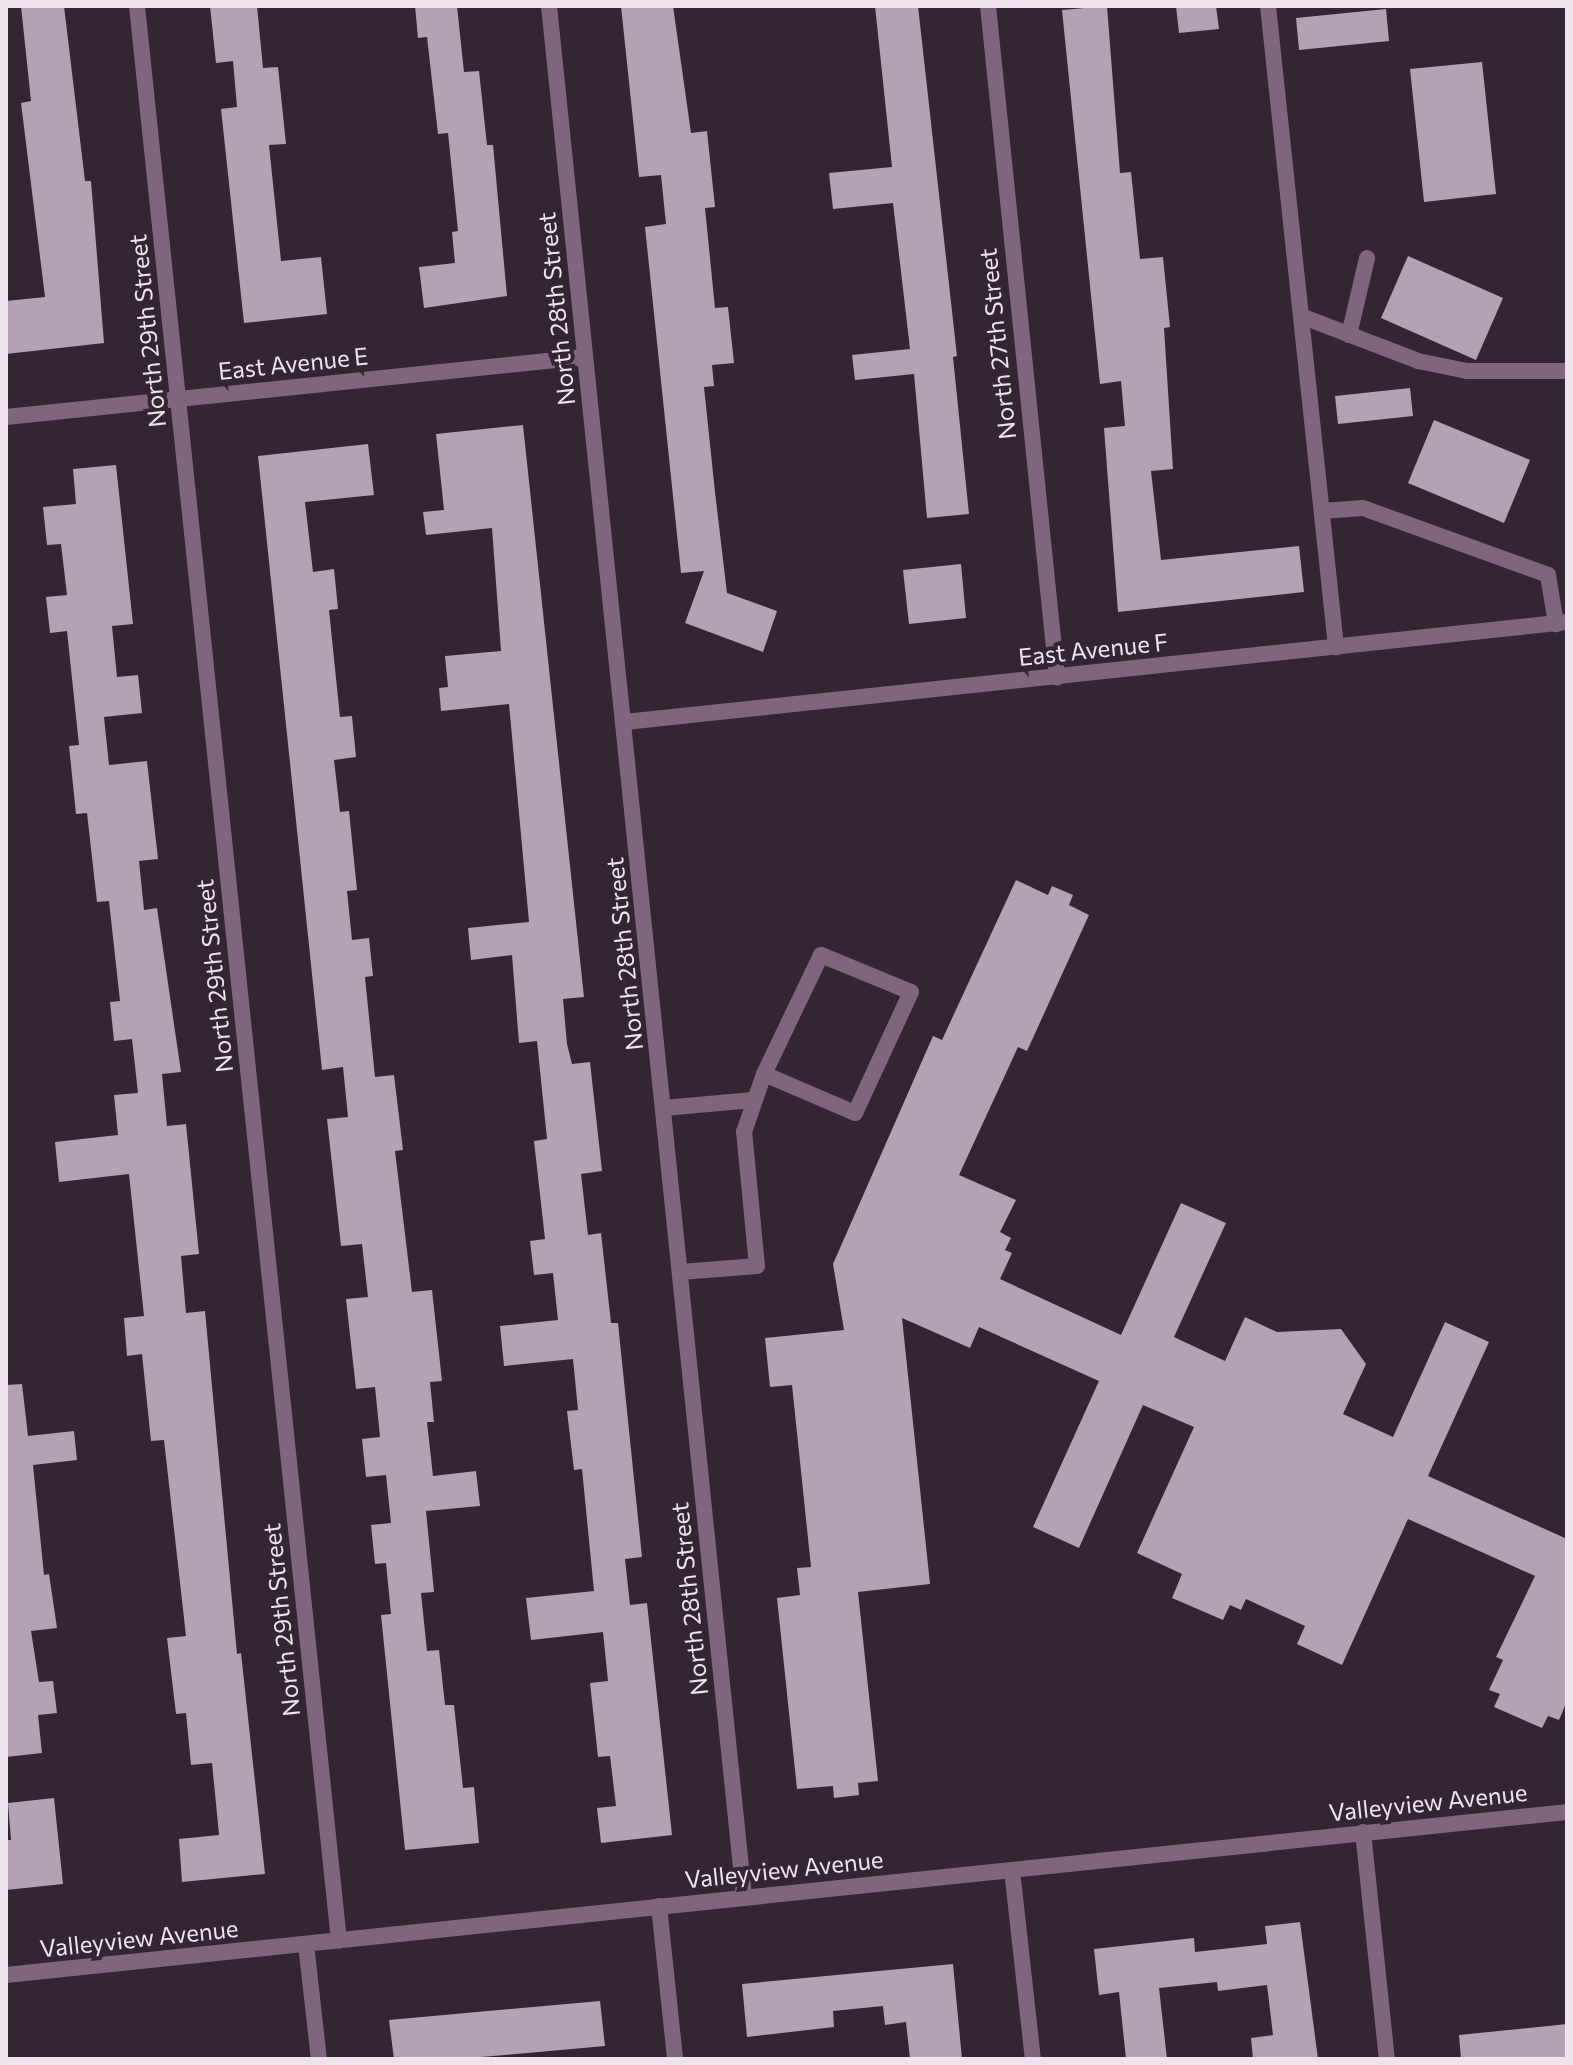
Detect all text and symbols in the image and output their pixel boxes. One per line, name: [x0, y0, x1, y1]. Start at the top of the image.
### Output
street label: North 28th Street: [532, 211, 580, 407]
street label: North 29th Street: [123, 233, 171, 429]
street label: North 27th Street: [973, 247, 1021, 441]
street label: East Avenue E: [216, 341, 370, 385]
street label: East Avenue F: [1017, 627, 1169, 671]
street label: North 28th Street: [600, 856, 648, 1052]
street label: North 29th Street: [190, 878, 238, 1074]
street label: North 28th Street: [665, 1501, 713, 1697]
street label: North 29th Street: [257, 1522, 305, 1718]
street label: Valleyview Avenue: [1327, 1777, 1529, 1827]
street label: Valleyview Avenue: [683, 1844, 885, 1894]
street label: Valleyview Avenue: [38, 1913, 240, 1963]

